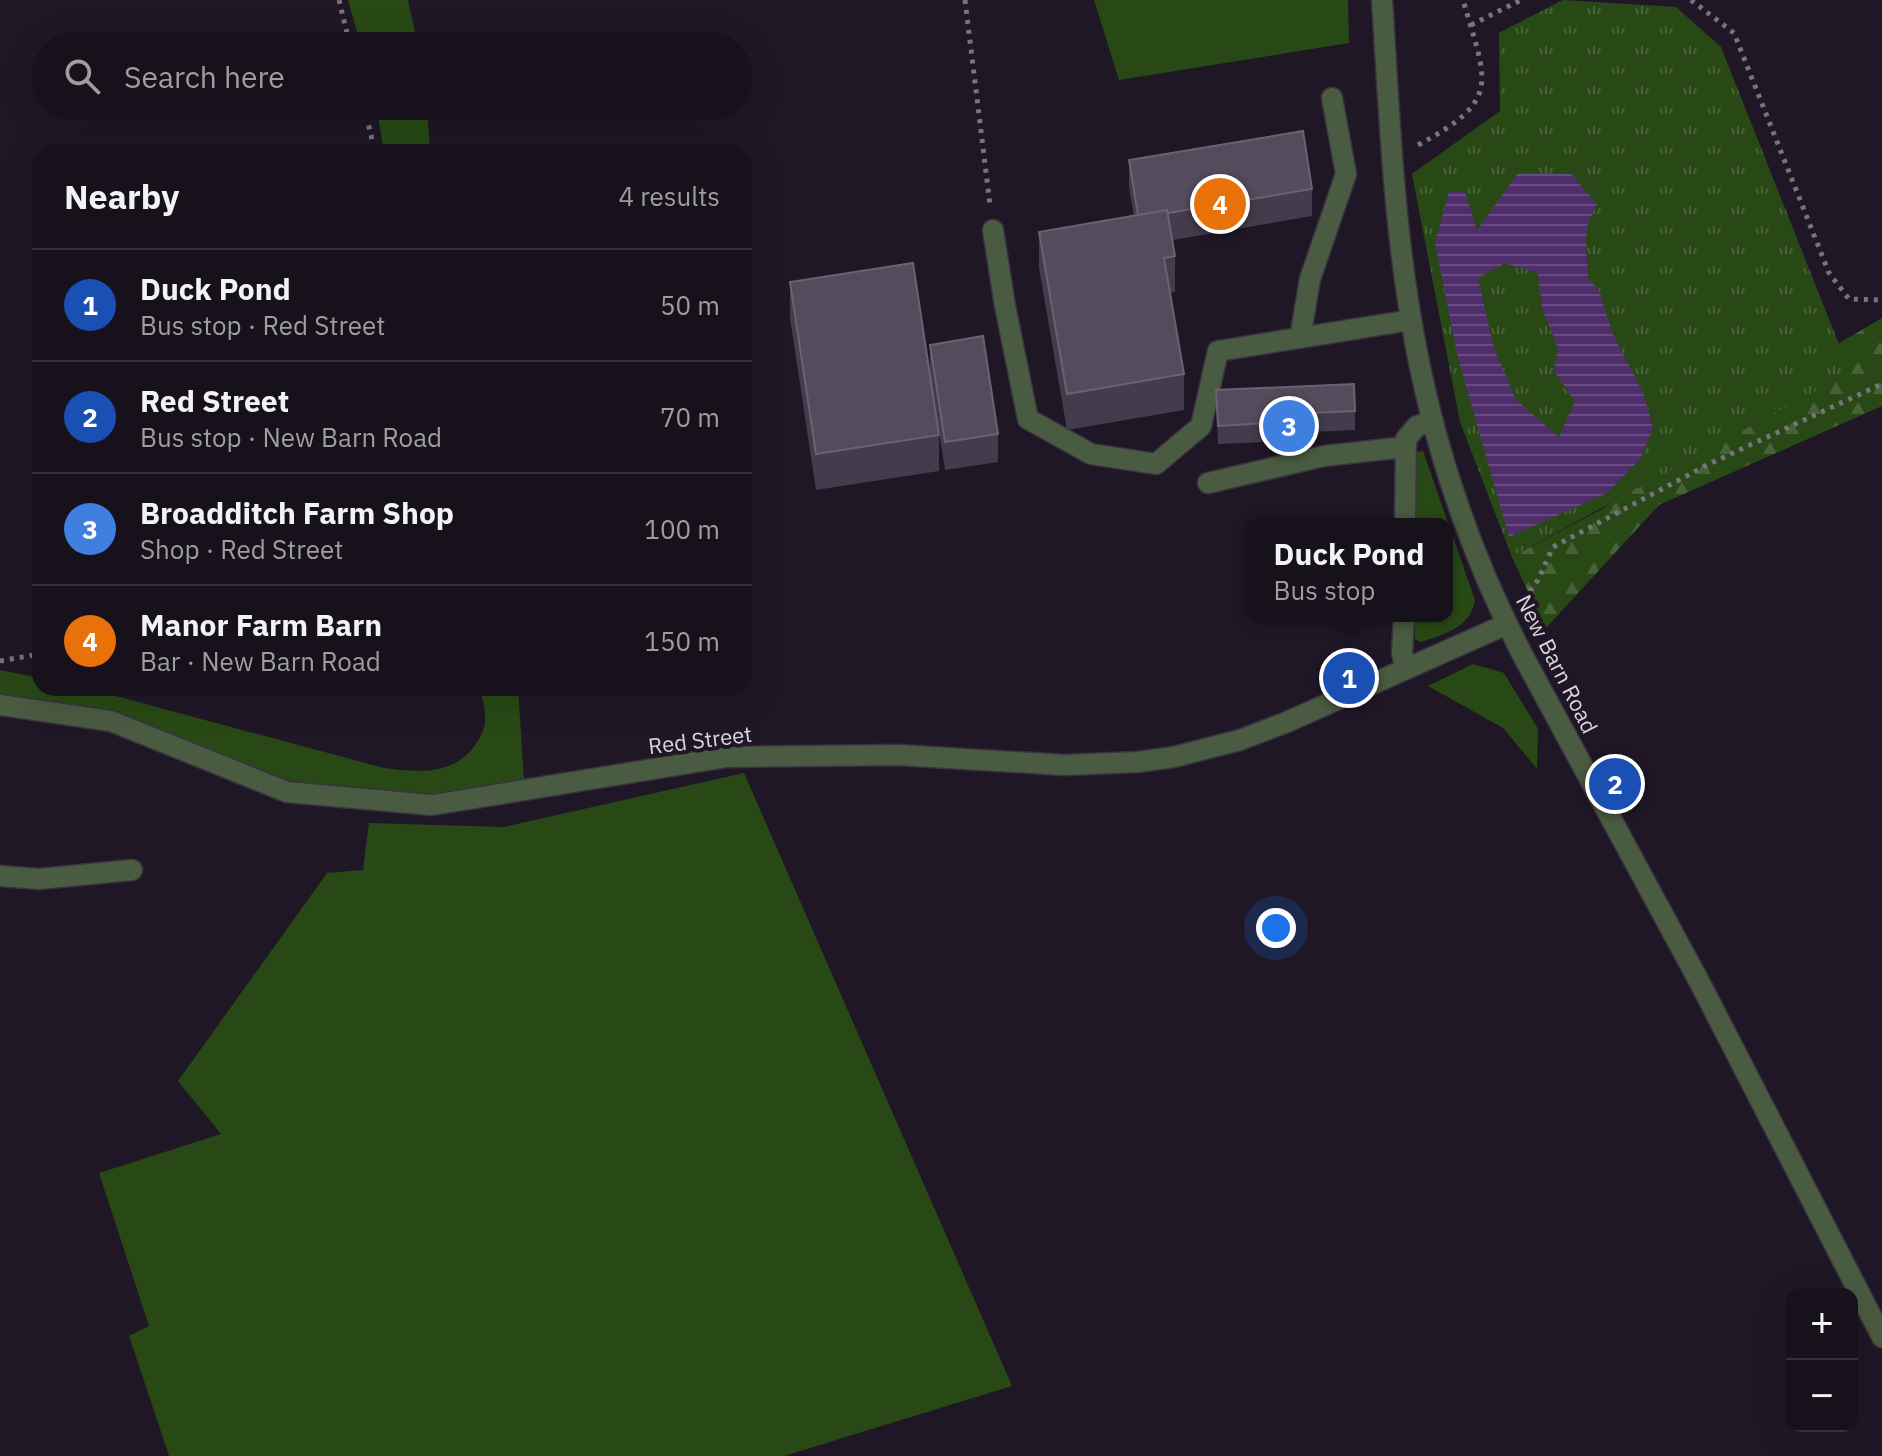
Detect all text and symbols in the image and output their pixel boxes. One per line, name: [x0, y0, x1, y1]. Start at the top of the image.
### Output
search box: [32, 32, 752, 120]
icon: search: [60, 54, 104, 98]
text: Search here: [124, 57, 285, 96]
text: Nearby: [64, 174, 179, 218]
pin: 4: [1194, 174, 1246, 234]
text: 4 results: [618, 179, 720, 213]
text: Duck Pond: [140, 269, 291, 308]
text: 1: [82, 288, 98, 322]
text: 50 m: [660, 288, 720, 322]
text: Bus stop · Red Street: [140, 308, 386, 342]
text: Red Street: [140, 381, 289, 420]
pin: 3: [1263, 396, 1315, 456]
text: 2: [82, 400, 98, 434]
text: 70 m: [660, 400, 720, 434]
text: Bus stop · New Barn Road: [140, 420, 442, 454]
text: Broadditch Farm Shop: [140, 493, 454, 532]
text: 3: [82, 512, 98, 546]
text: 100 m: [644, 512, 720, 546]
popup: [1245, 518, 1453, 622]
text: Shop · Red Street: [140, 532, 343, 566]
text: Duck Pond: [1274, 534, 1424, 573]
text: Bus stop: [1274, 573, 1375, 607]
street label: New Barn Road: [1510, 589, 1605, 738]
text: Manor Farm Barn: [140, 605, 382, 644]
text: 4: [82, 624, 98, 658]
text: 150 m: [644, 624, 720, 658]
text: Bar · New Barn Road: [140, 644, 381, 678]
pin: 1: [1323, 648, 1375, 708]
street label: Red Street: [646, 719, 753, 760]
pin: 2: [1589, 754, 1641, 814]
your location: [1256, 908, 1296, 948]
map controls: [1786, 1288, 1858, 1432]
button: +: [1786, 1288, 1858, 1360]
button: −: [1786, 1360, 1858, 1432]

